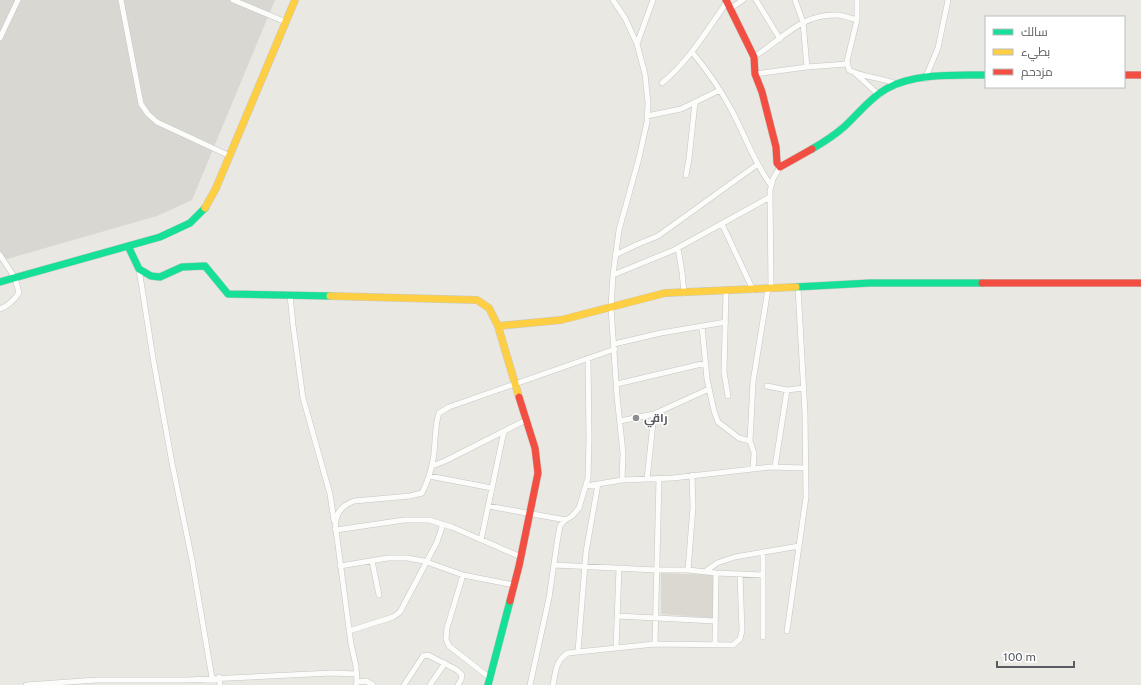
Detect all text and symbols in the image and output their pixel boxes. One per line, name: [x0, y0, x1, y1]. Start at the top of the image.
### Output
legend: [985, 16, 1125, 88]
text: سالك: [1021, 25, 1048, 39]
text: بطيء: [1021, 45, 1050, 62]
text: مزدحم: [1021, 65, 1053, 80]
place label: راقي: [644, 411, 668, 428]
marker: راقي: [631, 413, 641, 423]
scale bar: [997, 643, 1074, 669]
text: 100 m: [1003, 650, 1036, 664]

